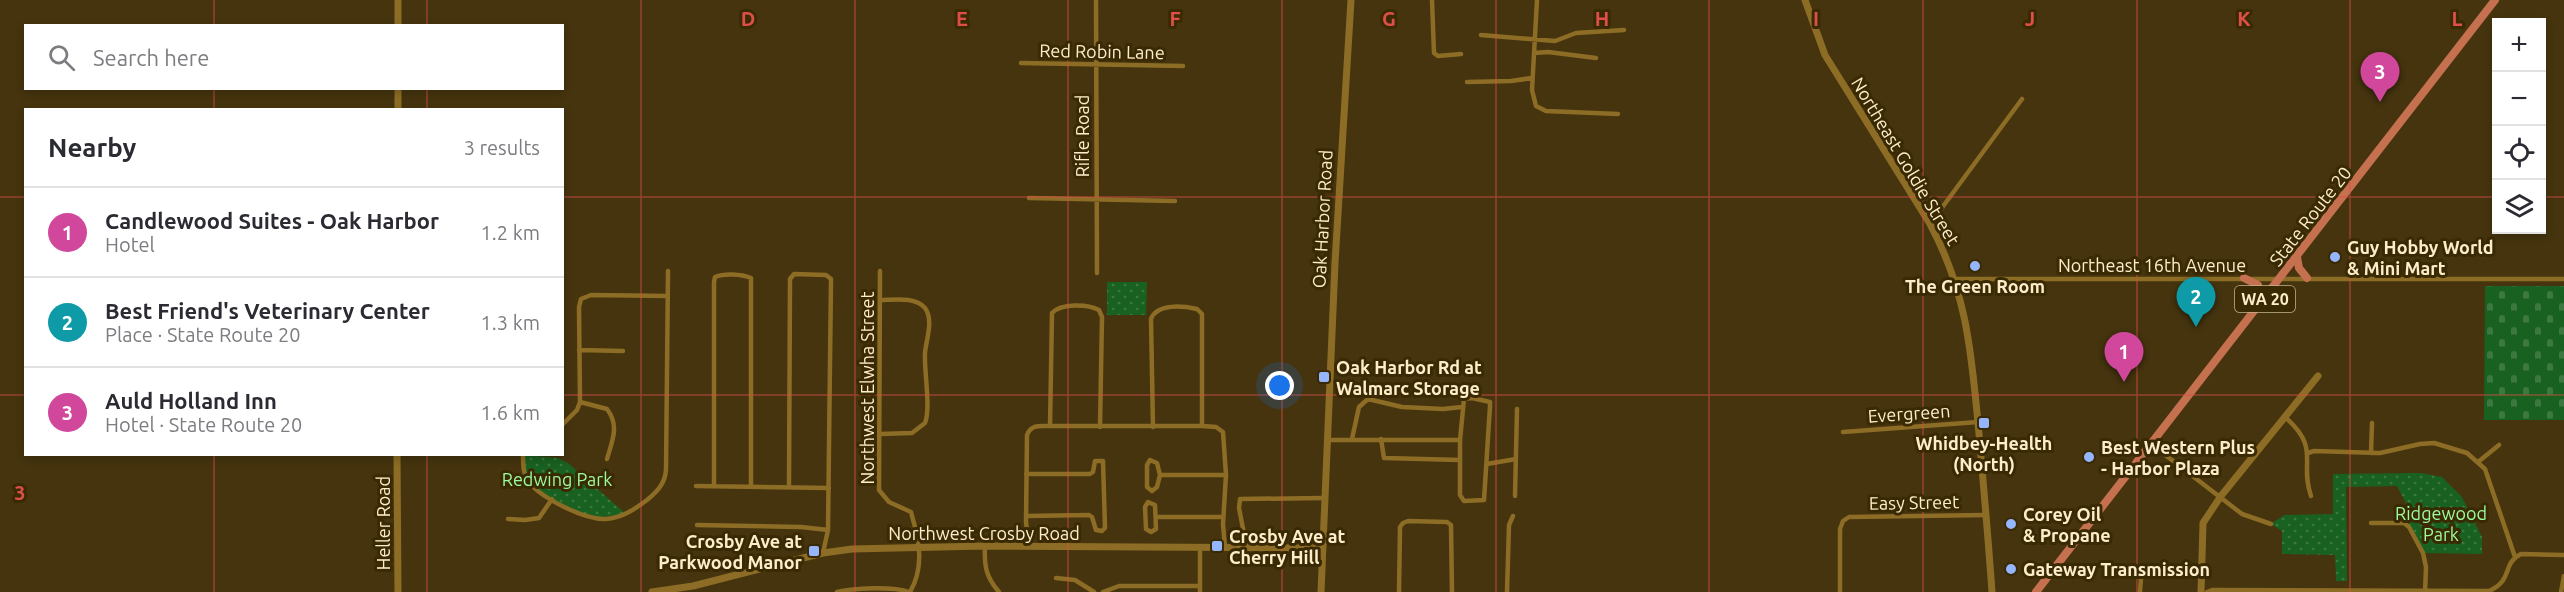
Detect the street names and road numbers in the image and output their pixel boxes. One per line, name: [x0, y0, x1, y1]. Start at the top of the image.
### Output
street label: Red Robin Lane: [1039, 40, 1165, 62]
street label: Northeast Goldie Street: [1848, 73, 1964, 249]
street label: Rifle Road: [1072, 95, 1092, 177]
street label: Oak Harbor Road: [1308, 149, 1336, 289]
street label: State Route 20: [2265, 162, 2355, 270]
street label: Northeast 16th Avenue: [2058, 255, 2246, 275]
road number: WA 20: [2235, 286, 2295, 312]
street label: Northwest Elwha Street: [857, 291, 877, 485]
street label: Evergreen: [1867, 400, 1951, 426]
street label: Heller Road: [373, 476, 393, 570]
street label: Easy Street: [1869, 491, 1959, 513]
street label: Northwest Crosby Road: [888, 523, 1080, 543]

